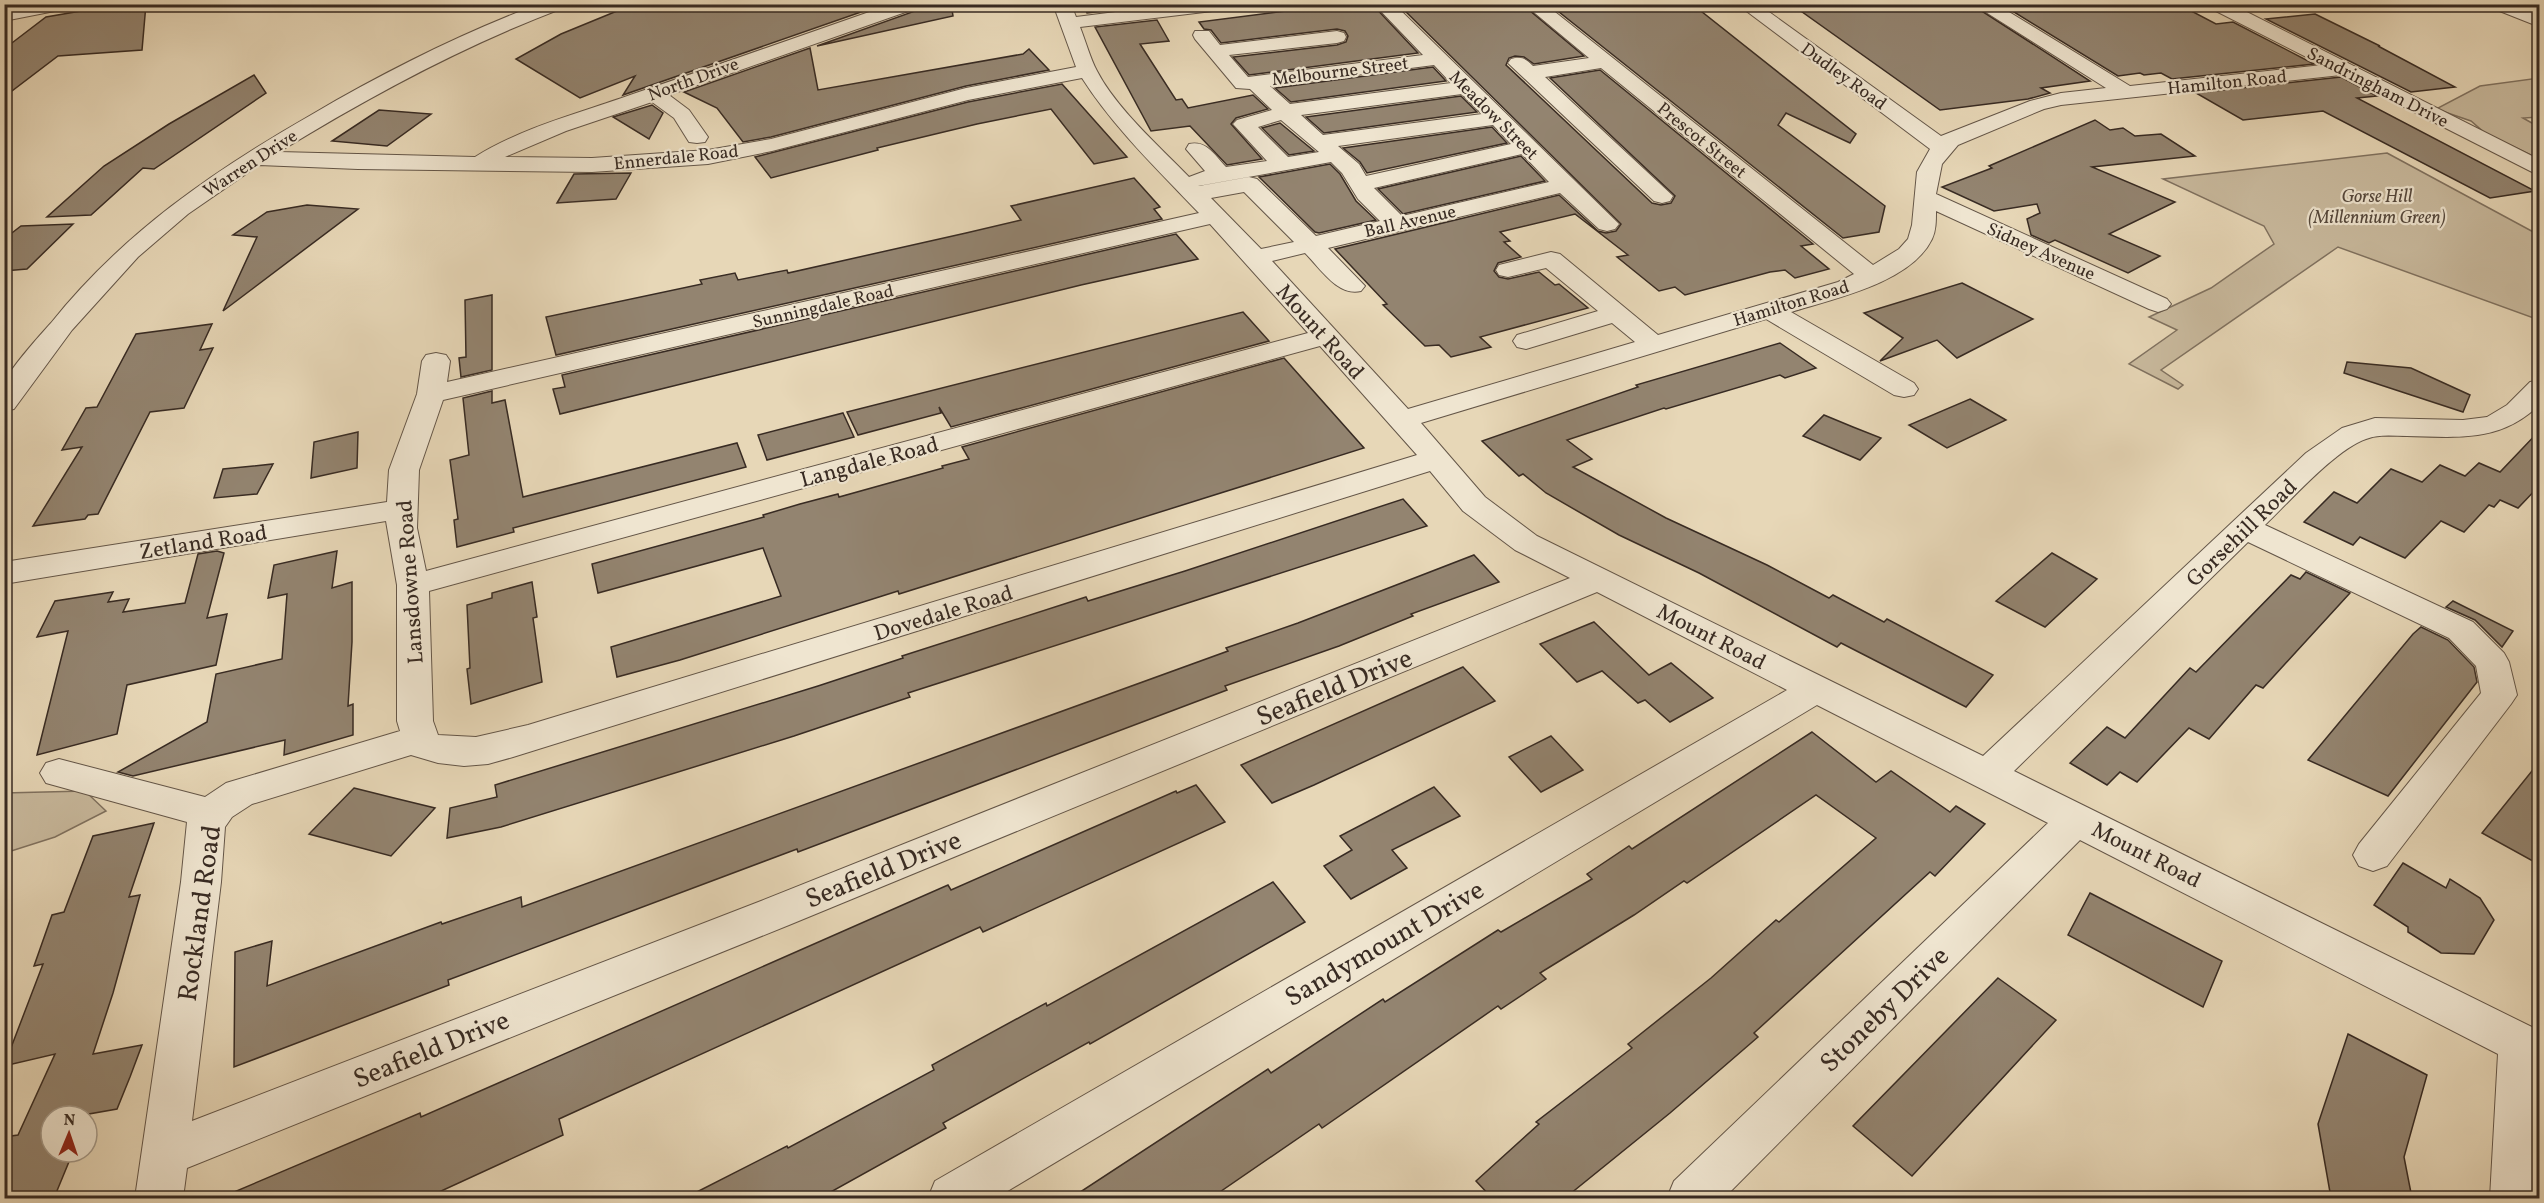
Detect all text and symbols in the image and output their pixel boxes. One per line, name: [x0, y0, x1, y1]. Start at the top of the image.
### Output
street label: Dudley Road: [1795, 38, 1891, 117]
street label: Sandringham Drive: [2302, 42, 2452, 135]
street label: North Drive: [645, 52, 742, 108]
street label: Melbourne Street: [1270, 52, 1410, 93]
street label: Hamilton Road: [2166, 65, 2288, 102]
street label: Meadow Street: [1443, 66, 1543, 166]
street label: Prescot Street: [1651, 97, 1751, 185]
street label: Warren Drive: [199, 124, 303, 204]
street label: Ennerdale Road: [612, 139, 740, 177]
park label: Gorse Hill (Millennium Green): [2308, 185, 2446, 231]
street label: Ball Avenue: [1362, 200, 1459, 245]
street label: Sidney Avenue: [1982, 217, 2099, 287]
street label: Hamilton Road: [1730, 275, 1852, 334]
street label: Mount Road: [1268, 278, 1371, 387]
street label: Sunningdale Road: [750, 279, 896, 336]
street label: Langdale Road: [797, 430, 942, 497]
street label: Gorsehill Road: [2180, 473, 2305, 595]
street label: Lansdowne Road: [390, 499, 433, 665]
street label: Zetland Road: [137, 518, 270, 569]
street label: Dovedale Road: [870, 579, 1017, 650]
street label: Mount Road: [1651, 597, 1771, 679]
street label: Seafield Drive: [1251, 640, 1419, 737]
street label: Mount Road: [2086, 815, 2206, 897]
street label: Seafield Drive: [800, 822, 968, 919]
street label: Rockland Road: [170, 823, 232, 1004]
street label: Sandymount Drive: [1278, 872, 1492, 1017]
street label: Stoneby Drive: [1812, 939, 1959, 1082]
street label: Seafield Drive: [348, 1002, 516, 1099]
north arrow: [39, 1104, 99, 1164]
text: N: [63, 1110, 76, 1132]

